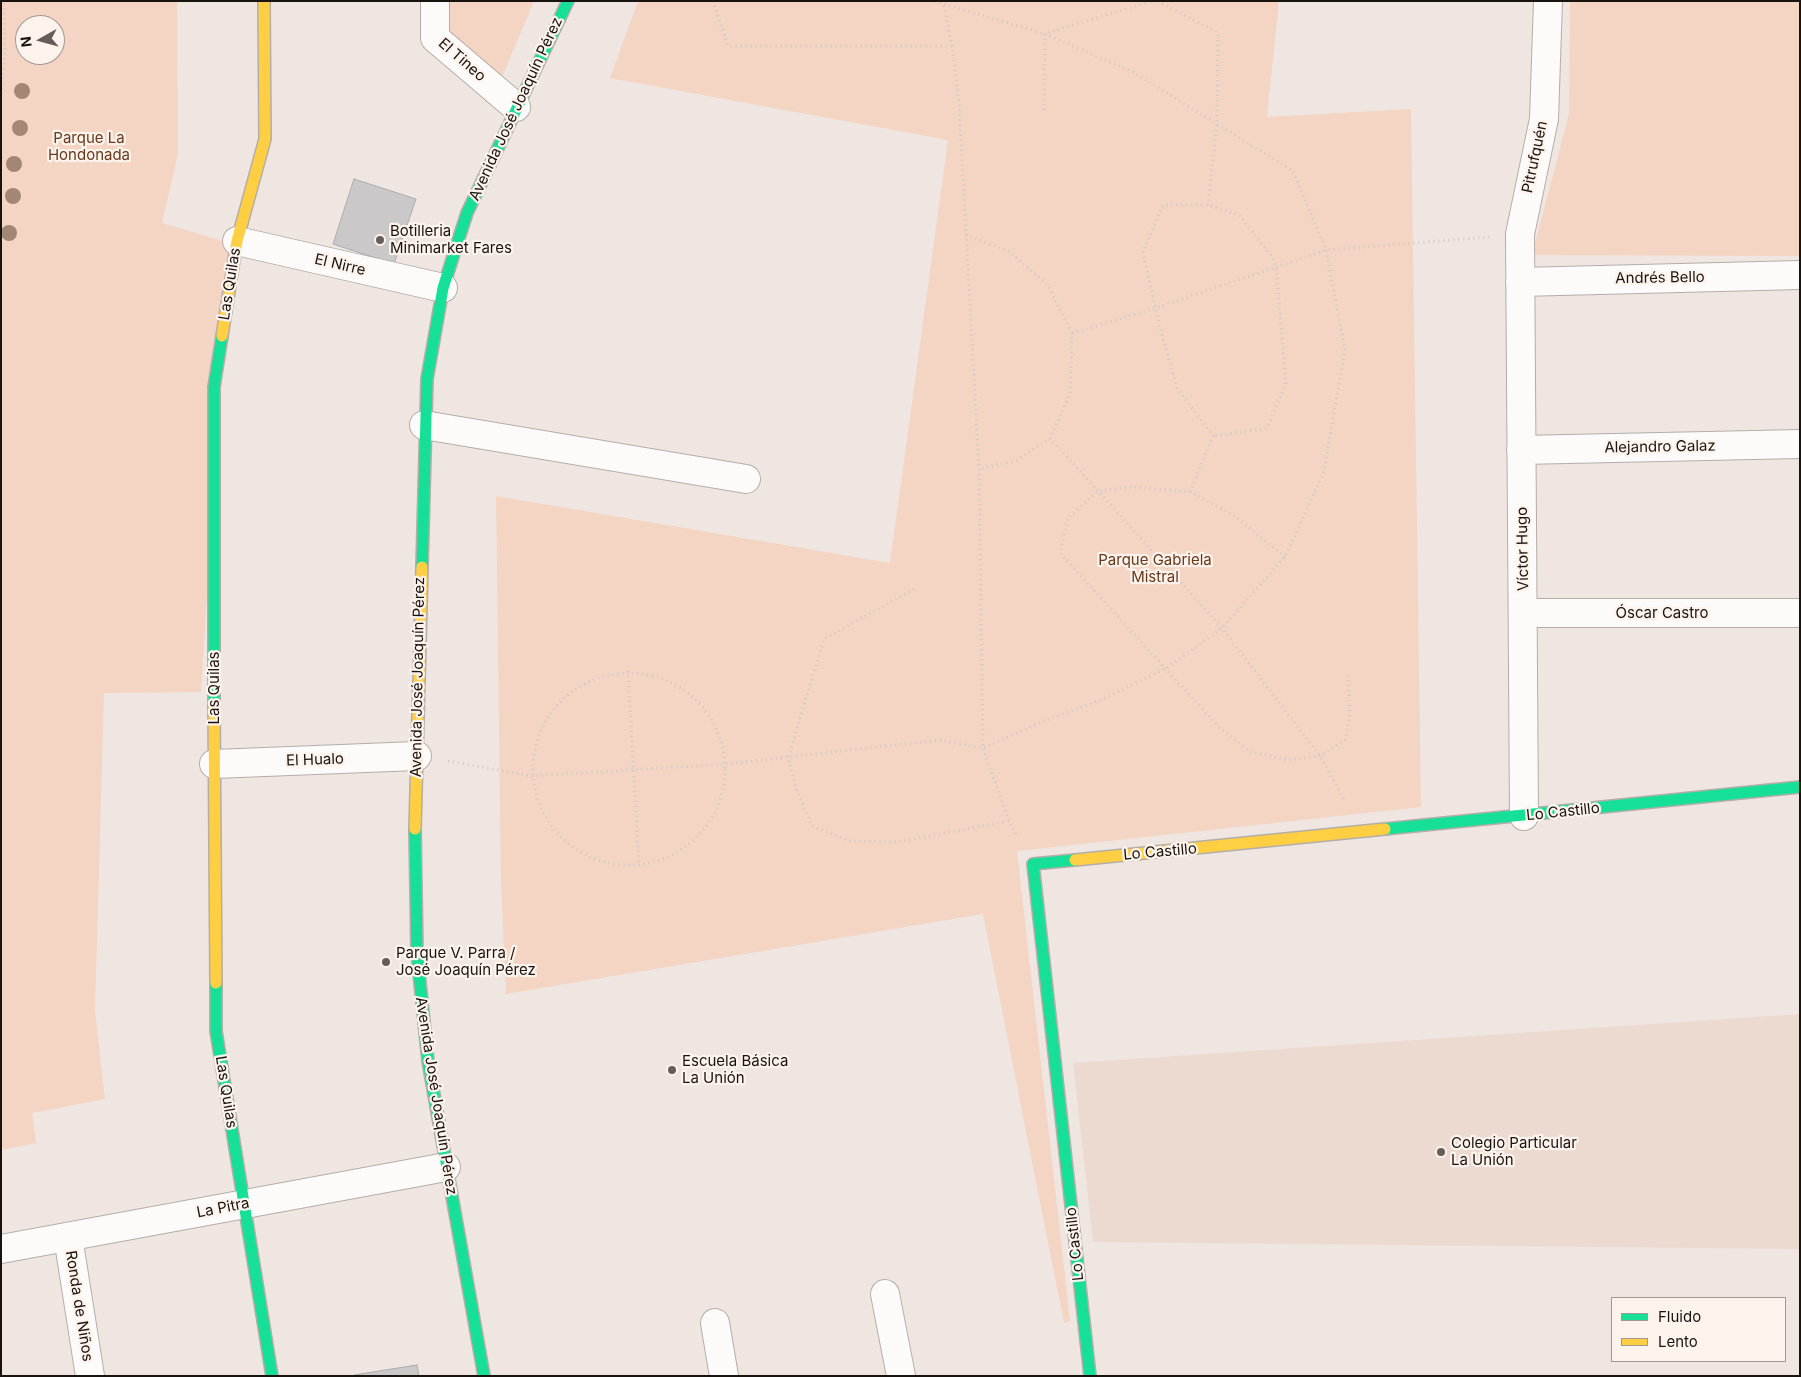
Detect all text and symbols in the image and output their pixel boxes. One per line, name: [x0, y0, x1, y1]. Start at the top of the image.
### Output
street label: Avenida José Joaquín Pérez: [466, 14, 566, 204]
north arrow: [15, 15, 65, 65]
text: N: [17, 35, 35, 48]
street label: El Tineo: [435, 35, 489, 85]
street label: Pitrufquén: [1519, 119, 1551, 195]
park label: Parque La Hondonada: [48, 129, 130, 164]
place label: Botilleria Minimarket Fares: [390, 222, 512, 257]
marker: Botilleria Minimarket Fares: [374, 234, 386, 246]
street label: Las Quilas: [215, 247, 245, 321]
street label: El Nirre: [313, 250, 367, 280]
street label: Andrés Bello: [1615, 268, 1705, 288]
street label: Alejandro Galaz: [1604, 437, 1716, 457]
street label: Víctor Hugo: [1513, 507, 1533, 591]
park label: Parque Gabriela Mistral: [1098, 551, 1212, 586]
street label: Avenida José Joaquín Pérez: [407, 577, 429, 777]
street label: Óscar Castro: [1616, 604, 1708, 622]
street label: Las Quilas: [205, 652, 223, 724]
street label: El Hualo: [286, 750, 344, 770]
street label: Lo Castillo: [1525, 799, 1601, 825]
street label: Lo Castillo: [1122, 840, 1198, 864]
place label: Parque V. Parra / José Joaquín Pérez: [396, 944, 536, 979]
marker: Parque V. Parra / José Joaquín Pérez: [380, 956, 392, 968]
street label: Avenida José Joaquín Pérez: [411, 996, 461, 1196]
place label: Escuela Básica La Unión: [682, 1052, 788, 1087]
street label: Las Quilas: [211, 1055, 241, 1129]
marker: Escuela Básica La Unión: [666, 1064, 678, 1076]
place label: Colegio Particular La Unión: [1451, 1134, 1577, 1169]
marker: Colegio Particular La Unión: [1435, 1146, 1447, 1158]
street label: La Pitra: [195, 1194, 251, 1222]
street label: Lo Castillo: [1062, 1206, 1088, 1282]
street label: Ronda de Niños: [61, 1249, 97, 1363]
legend: [1611, 1297, 1786, 1362]
text: Fluido: [1658, 1307, 1701, 1326]
text: Lento: [1658, 1332, 1698, 1351]

